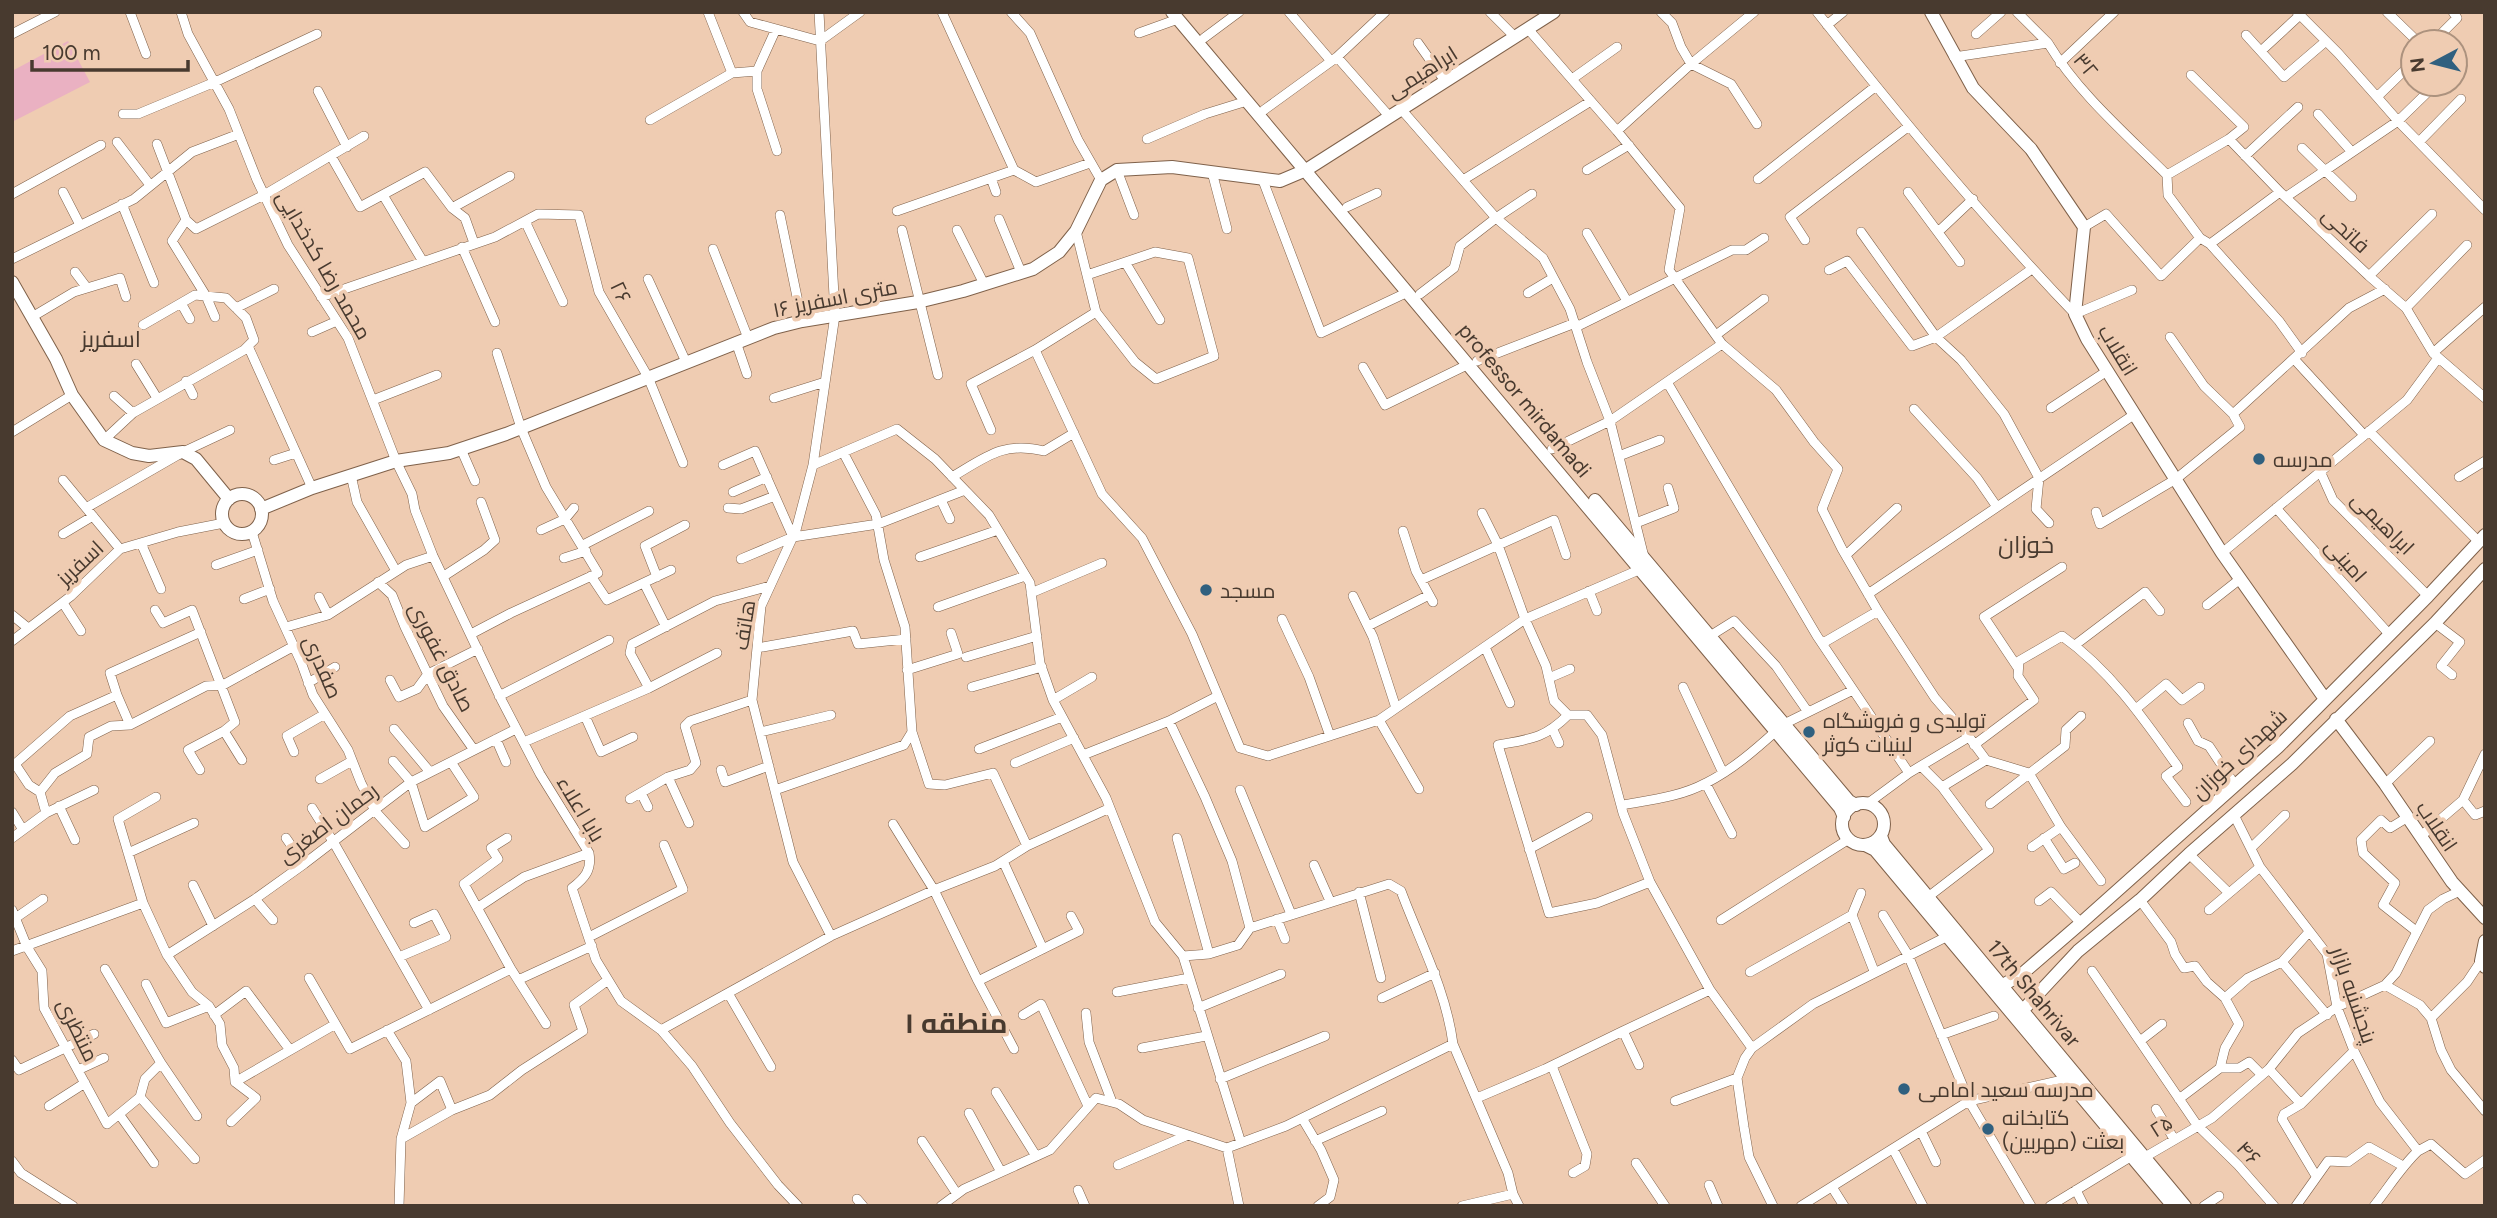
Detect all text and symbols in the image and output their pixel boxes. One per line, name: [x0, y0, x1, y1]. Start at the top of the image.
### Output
scale bar: [32, 28, 187, 72]
north arrow: [2399, 28, 2469, 98]
text: 100 m: [42, 40, 101, 65]
street label: ابراهیمی: [1382, 41, 1463, 104]
street label: ۳۲: [2068, 47, 2104, 83]
text: N: [2405, 56, 2430, 74]
street label: محمد رضا کدخدایی: [270, 186, 377, 344]
street label: فاتحی: [2316, 202, 2375, 259]
street label: ۱۶ متری اسفریز: [771, 274, 900, 323]
street label: ۲۶: [605, 277, 637, 307]
street label: professor mirdamadi: [1453, 318, 1597, 482]
street label: انقلاب: [2093, 320, 2143, 380]
district label: اسفریز: [79, 325, 141, 353]
place label: مدرسه: [2273, 447, 2333, 472]
marker: مدرسه: [2251, 451, 2267, 467]
street label: ابراهیمی: [2346, 486, 2420, 560]
district label: خوزان: [1998, 530, 2054, 559]
street label: امینی: [2319, 533, 2372, 588]
street label: اسفریز: [51, 535, 109, 591]
place label: مسجد: [1220, 578, 1275, 603]
marker: مسجد: [1198, 582, 1214, 598]
street label: صادق غفوری: [403, 598, 480, 716]
street label: هاتف: [728, 598, 760, 652]
street label: صفدری: [297, 632, 348, 703]
street label: شهدای خوزان: [2186, 704, 2292, 805]
place label: تولیدی و فروشگاه لبنیات کوثر: [1822, 708, 1986, 757]
marker: تولیدی و فروشگاه لبنیات کوثر: [1801, 724, 1817, 740]
street label: بابا اعلاء: [552, 772, 610, 846]
street label: رحمان اصغری: [273, 777, 383, 869]
street label: انقلاب: [2411, 796, 2463, 856]
street label: 17th Shahrivar: [1982, 934, 2086, 1052]
street label: پنجشنبه بازار: [2324, 942, 2382, 1048]
street label: منتظری: [51, 995, 104, 1066]
district label: منطقه ۱: [904, 1006, 1008, 1040]
place label: مدرسه سعید امامی: [1918, 1077, 2094, 1103]
marker: مدرسه سعید امامی: [1896, 1081, 1912, 1097]
place label: کتابخانه بعثت (مهربین): [2002, 1105, 2124, 1155]
street label: ۲۵: [2145, 1109, 2177, 1143]
marker: کتابخانه بعثت (مهربین): [1980, 1121, 1996, 1137]
street label: ۴۶: [2232, 1136, 2266, 1170]

